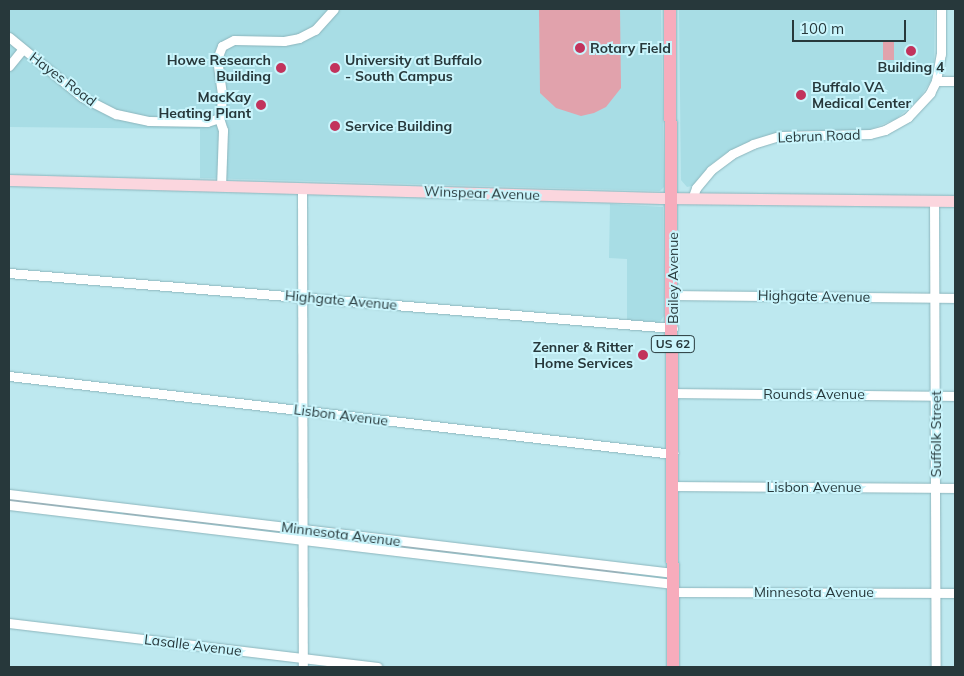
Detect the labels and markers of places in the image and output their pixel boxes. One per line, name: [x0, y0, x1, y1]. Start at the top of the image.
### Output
place label: Rotary Field: [590, 40, 671, 56]
marker: Rotary Field: [574, 42, 586, 54]
marker: Building 4: [905, 45, 917, 57]
place label: Howe Research Building: [167, 52, 271, 84]
place label: University at Buffalo - South Campus: [345, 52, 482, 84]
place label: Building 4: [877, 59, 945, 75]
marker: Howe Research Building: [275, 62, 287, 74]
marker: University at Buffalo - South Campus: [329, 62, 341, 74]
place label: Buffalo VA Medical Center: [812, 79, 911, 111]
marker: Buffalo VA Medical Center: [794, 88, 808, 102]
place label: MacKay Heating Plant: [158, 89, 251, 121]
marker: MacKay Heating Plant: [255, 99, 267, 111]
place label: Service Building: [345, 118, 452, 134]
marker: Service Building: [329, 120, 341, 132]
place label: Zenner & Ritter Home Services: [533, 339, 633, 372]
marker: Zenner & Ritter Home Services: [637, 349, 649, 361]

